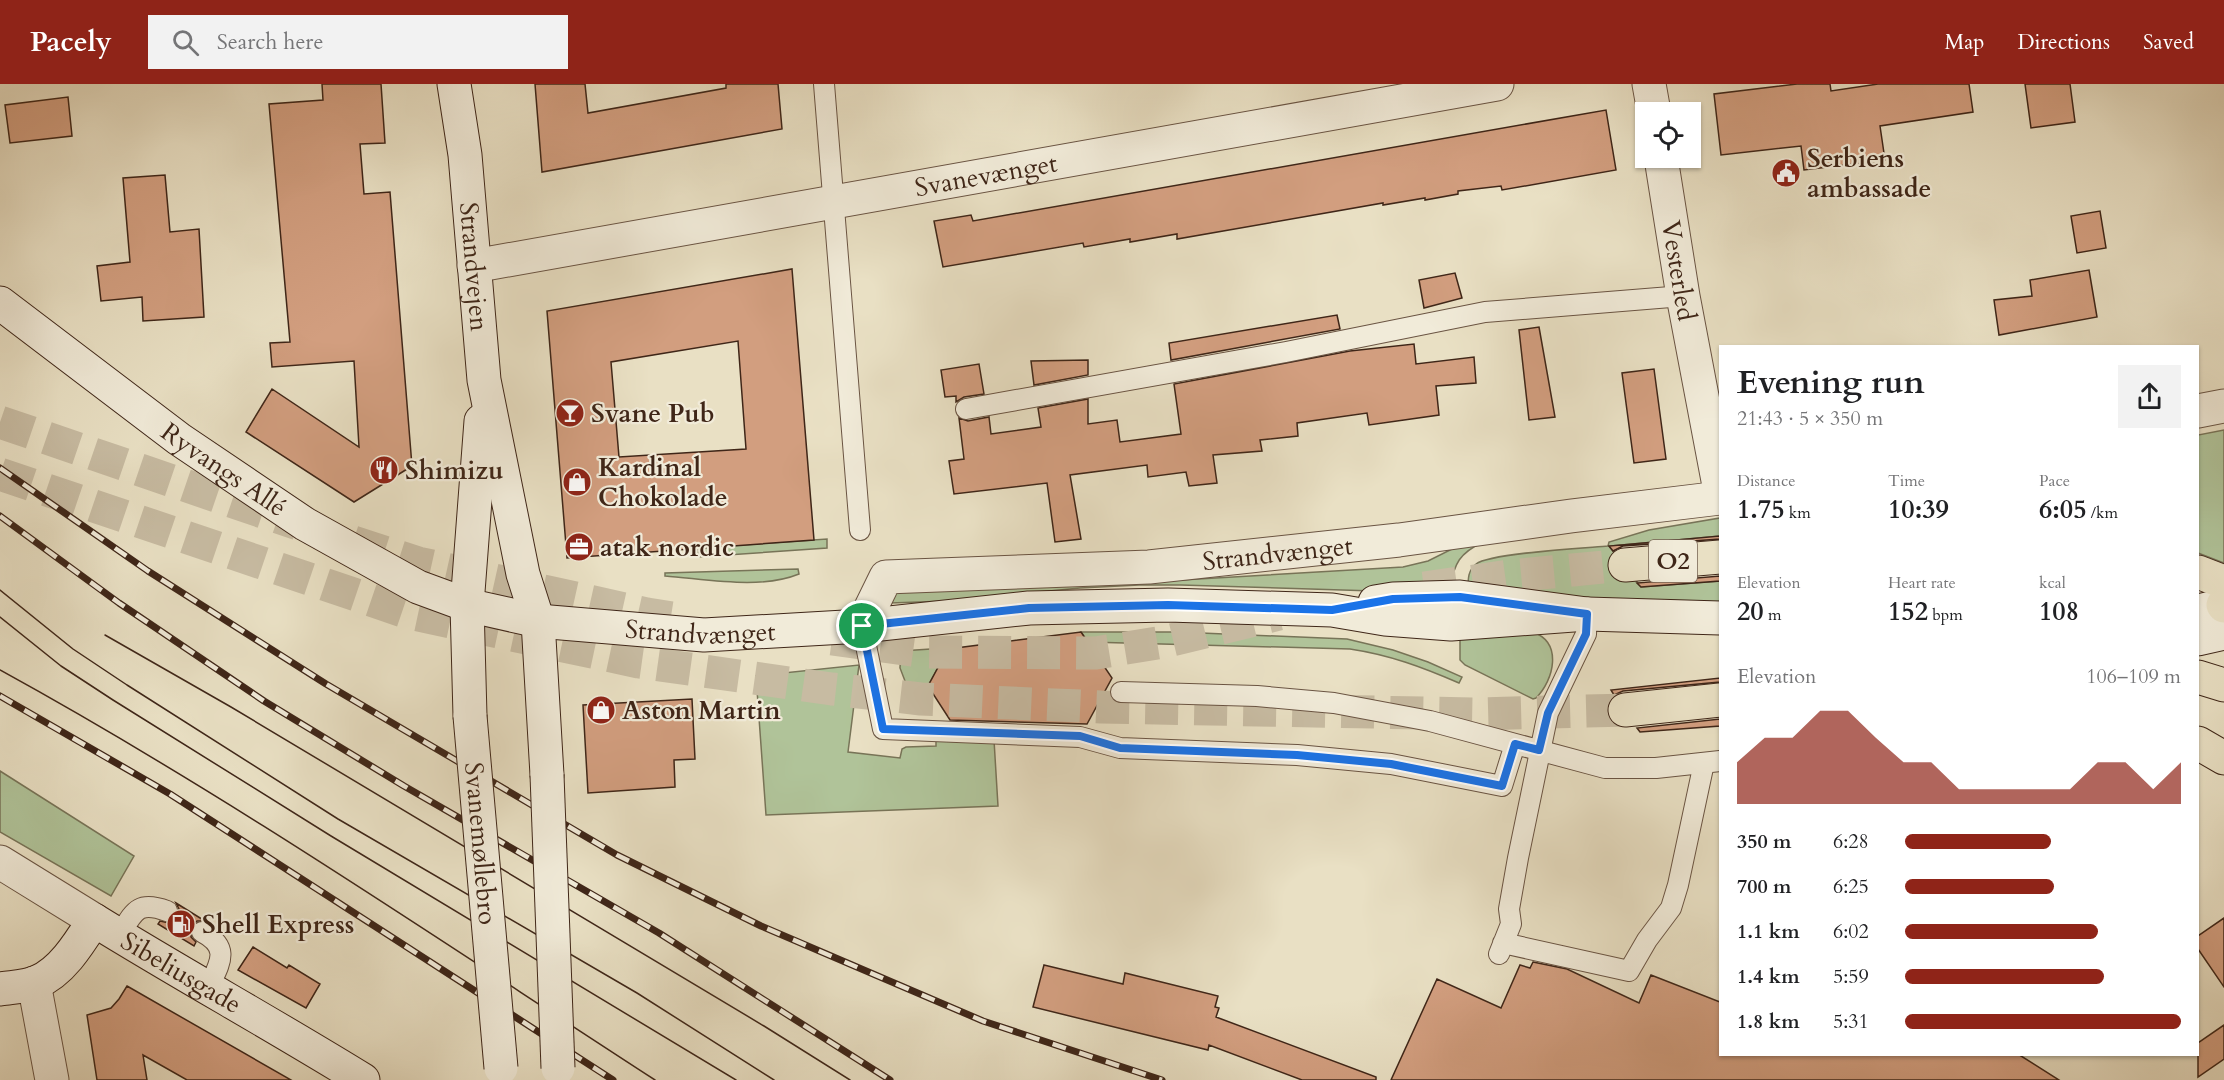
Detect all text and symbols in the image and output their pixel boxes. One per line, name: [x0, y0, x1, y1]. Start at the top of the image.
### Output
search box: [148, 15, 568, 69]
text: Pacely: [30, 23, 112, 61]
icon: search: [169, 26, 202, 59]
text: Search here: [217, 27, 323, 57]
text: Map: [1944, 28, 1984, 57]
text: Directions: [2017, 28, 2110, 57]
text: Saved: [2143, 28, 2194, 57]
map controls: [1635, 102, 1701, 168]
button: locate: [1635, 102, 1701, 168]
place label: Serbiens ambassade: [1807, 141, 1932, 206]
street label: Svanevænget: [912, 146, 1060, 205]
public building icon: Serbiens ambassade: [1770, 157, 1802, 189]
street label: Strandvejen: [451, 201, 497, 333]
street label: Vesterled: [1653, 218, 1704, 324]
text: Evening run: [1737, 360, 1925, 405]
button: share: [2118, 365, 2181, 428]
place label: Svane Pub: [591, 396, 715, 431]
bar icon: Svane Pub: [554, 397, 586, 429]
text: 21:43 · 5 × 350 m: [1737, 405, 1883, 432]
street label: Ryvangs Allé: [154, 414, 293, 525]
place label: Kardinal Chokolade: [598, 450, 728, 515]
place label: Shimizu: [405, 453, 503, 488]
restaurant icon: Shimizu: [368, 454, 400, 486]
shop icon: Kardinal Chokolade: [561, 466, 593, 498]
text: Distance: [1737, 470, 1795, 492]
text: Time: [1888, 470, 1925, 492]
text: Pace: [2039, 470, 2070, 492]
text: 1.75: [1737, 492, 1785, 527]
text: 10:39: [1888, 492, 1949, 527]
text: 6:05: [2039, 492, 2087, 527]
text: km: [1785, 502, 1811, 524]
text: /km: [2087, 502, 2118, 524]
street label: Strandvænget: [1201, 528, 1354, 579]
place label: atak nordic: [600, 530, 734, 565]
office icon: atak nordic: [563, 531, 595, 563]
road number: O2: [1649, 540, 1697, 582]
text: Elevation: [1737, 572, 1801, 594]
text: Heart rate: [1888, 572, 1956, 594]
text: kcal: [2039, 572, 2066, 594]
text: 20: [1737, 594, 1764, 629]
text: 152: [1888, 594, 1928, 629]
text: 108: [2039, 594, 2079, 629]
pin: [836, 600, 887, 651]
text: m: [1764, 604, 1781, 626]
text: bpm: [1928, 604, 1963, 626]
icon: arrive: [845, 609, 878, 642]
street label: Strandvænget: [624, 611, 776, 653]
text: Elevation: [1737, 663, 1816, 690]
text: 106–109 m: [2086, 663, 2181, 690]
place label: Aston Martin: [622, 693, 781, 728]
shop icon: Aston Martin: [585, 694, 617, 726]
street label: Svanemøllebro: [456, 761, 505, 926]
text: 350 m: [1737, 828, 1792, 855]
text: 6:28: [1833, 828, 1869, 855]
text: 700 m: [1737, 873, 1792, 900]
text: 6:25: [1833, 873, 1869, 900]
place label: Shell Express: [202, 907, 354, 942]
fuel station icon: Shell Express: [165, 908, 197, 940]
text: 1.1 km: [1737, 918, 1800, 945]
text: 6:02: [1833, 918, 1869, 945]
street label: Sibeliusgade: [114, 923, 248, 1022]
text: 1.4 km: [1737, 963, 1800, 990]
text: 5:59: [1833, 963, 1869, 990]
text: 1.8 km: [1737, 1008, 1800, 1035]
text: 5:31: [1833, 1008, 1869, 1035]

